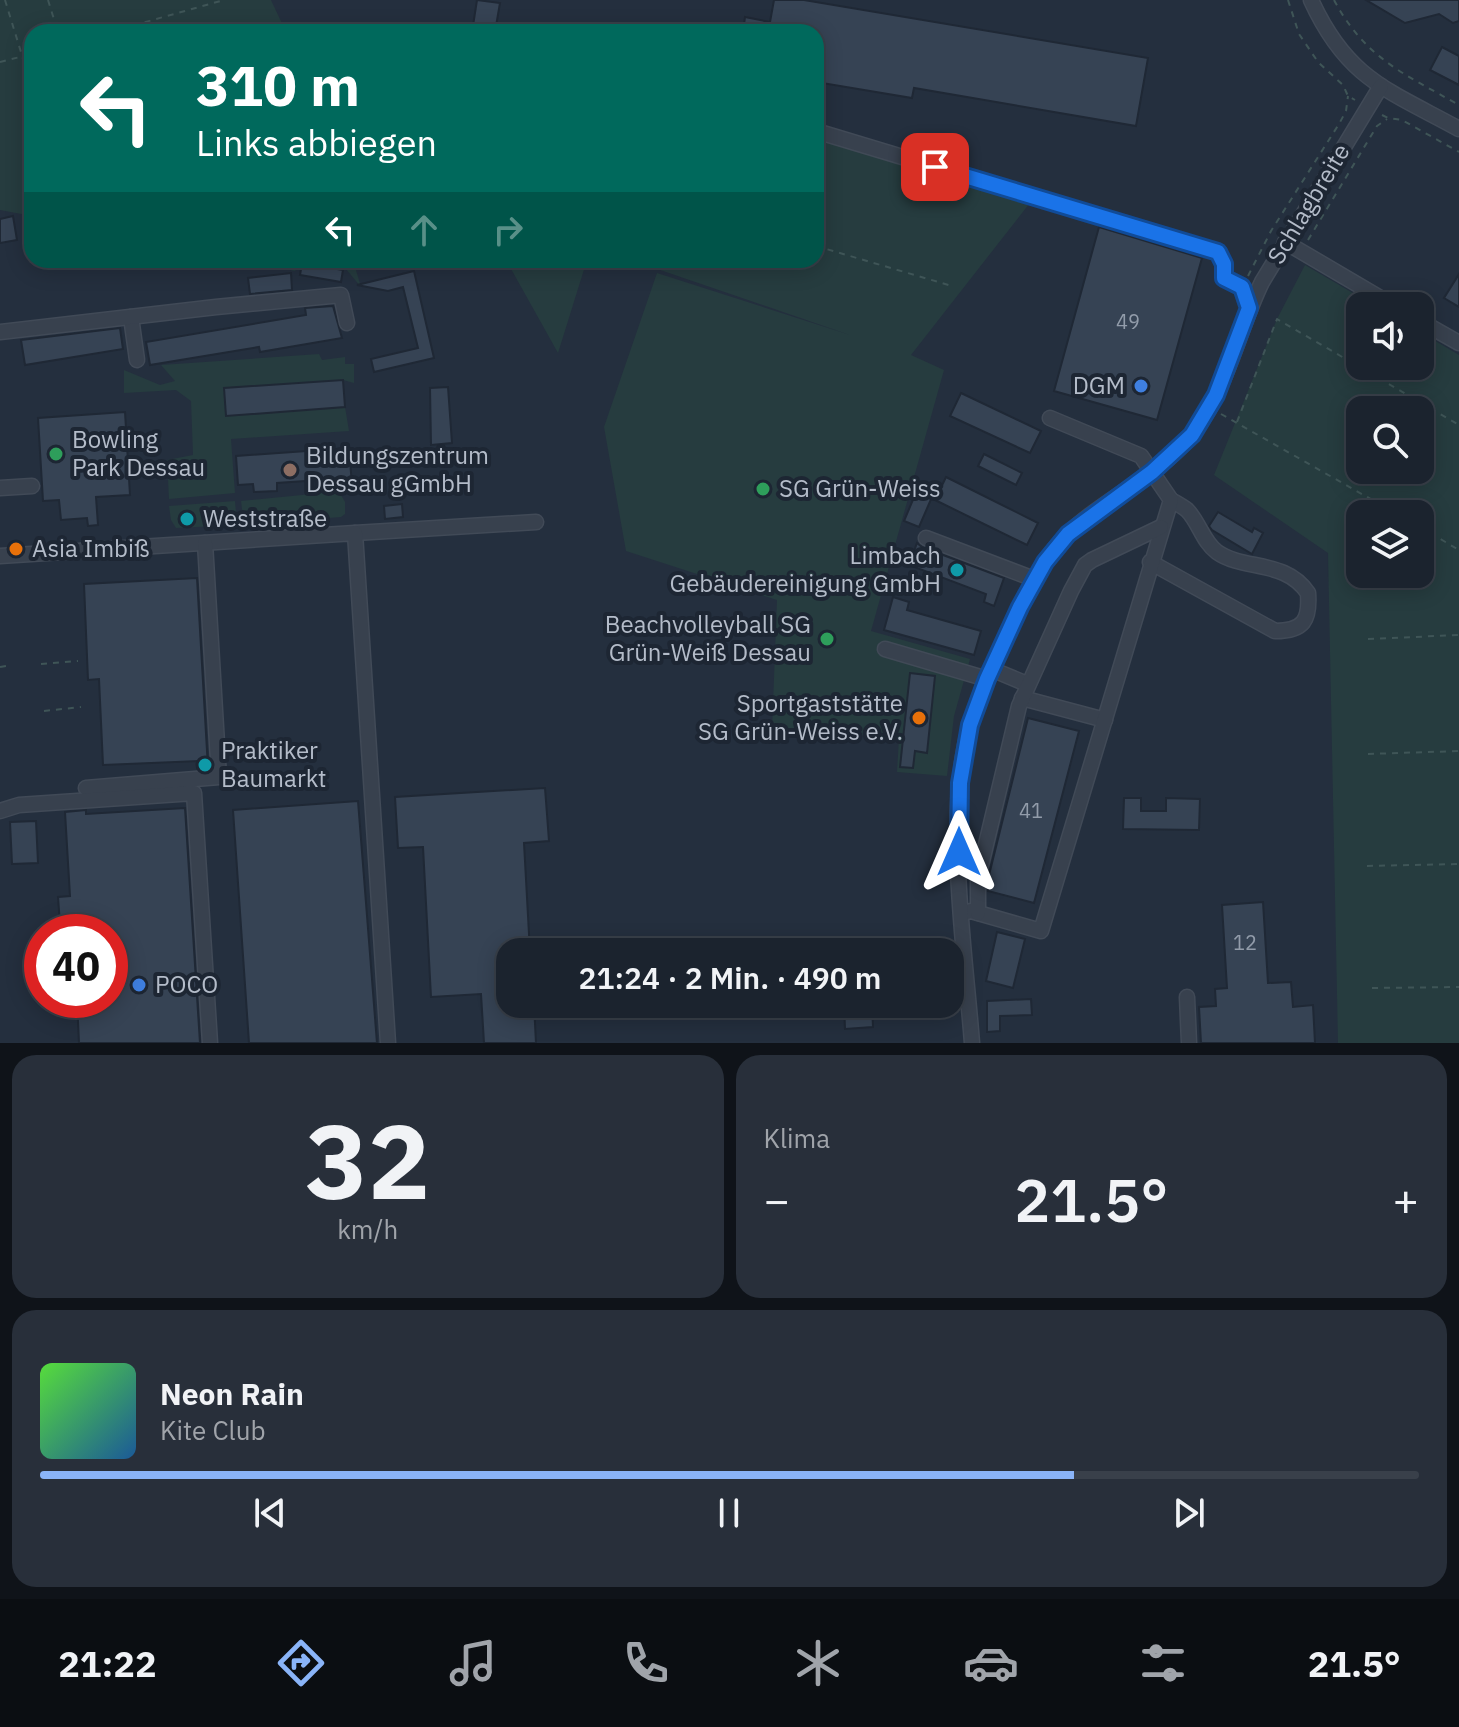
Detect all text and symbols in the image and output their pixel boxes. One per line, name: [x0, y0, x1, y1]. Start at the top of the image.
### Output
text: 310 m: [196, 49, 360, 121]
icon: left: [64, 56, 168, 160]
text: Links abbiegen: [196, 119, 437, 166]
pin: [901, 133, 969, 201]
street label: Schlagbreite: [1260, 137, 1357, 270]
icon: arrive: [913, 145, 957, 189]
icon: left: [318, 208, 362, 252]
icon: ahead: [402, 208, 446, 252]
icon: right: [486, 208, 530, 252]
map controls: [1346, 292, 1434, 588]
button: sound: [1346, 292, 1434, 380]
house number: 49: [1116, 308, 1140, 335]
place label: DGM: [1073, 369, 1125, 401]
marker: DGM: [1132, 377, 1150, 395]
button: search: [1346, 396, 1434, 484]
place label: Bowling Park Dessau: [72, 423, 205, 483]
place label: Bildungszentrum Dessau gGmbH: [306, 439, 489, 499]
marker: Bowling Park Dessau: [47, 445, 65, 463]
marker: Bildungszentrum Dessau gGmbH: [281, 461, 299, 479]
place label: SG Grün-Weiss: [779, 472, 941, 504]
marker: SG Grün-Weiss: [754, 480, 772, 498]
button: layers: [1346, 500, 1434, 588]
place label: Weststraße: [203, 502, 327, 534]
marker: Weststraße: [178, 510, 196, 528]
place label: Asia Imbiß: [32, 532, 149, 564]
place label: Limbach Gebäudereinigung GmbH: [669, 539, 941, 599]
marker: Asia Imbiß: [7, 540, 25, 558]
marker: Limbach Gebäudereinigung GmbH: [948, 561, 966, 579]
place label: Beachvolleyball SG Grün-Weiß Dessau: [605, 608, 811, 668]
marker: Beachvolleyball SG Grün-Weiß Dessau: [818, 630, 836, 648]
place label: Sportgaststätte SG Grün-Weiss e.V.: [698, 687, 903, 747]
marker: Sportgaststätte SG Grün-Weiss e.V.: [910, 709, 928, 727]
place label: Praktiker Baumarkt: [221, 734, 327, 794]
marker: Praktiker Baumarkt: [196, 756, 214, 774]
house number: 41: [1019, 797, 1043, 824]
position arrow: [917, 810, 1001, 894]
speed limit sign: 40: [24, 914, 128, 1018]
house number: 12: [1233, 929, 1257, 956]
text: 21:24 · 2 Min. · 490 m: [579, 958, 882, 997]
place label: POCO: [155, 968, 218, 1000]
marker: POCO: [130, 976, 148, 994]
text: 32: [305, 1092, 430, 1228]
text: Klima: [764, 1121, 830, 1155]
text: 21.5°: [1014, 1160, 1168, 1239]
text: −: [764, 1171, 790, 1228]
text: +: [1393, 1171, 1419, 1228]
text: km/h: [337, 1212, 398, 1246]
text: Neon Rain: [160, 1374, 304, 1413]
text: Kite Club: [160, 1413, 265, 1447]
icon: previous: [248, 1491, 292, 1535]
icon: pause: [707, 1491, 751, 1535]
icon: next: [1167, 1491, 1211, 1535]
icon: directions: [273, 1635, 329, 1691]
icon: music: [445, 1635, 501, 1691]
icon: phone: [618, 1635, 674, 1691]
icon: climate: [790, 1635, 846, 1691]
icon: car: [963, 1635, 1019, 1691]
icon: filters: [1135, 1635, 1191, 1691]
text: 21:22: [58, 1640, 157, 1687]
text: 21.5°: [1308, 1640, 1401, 1687]

